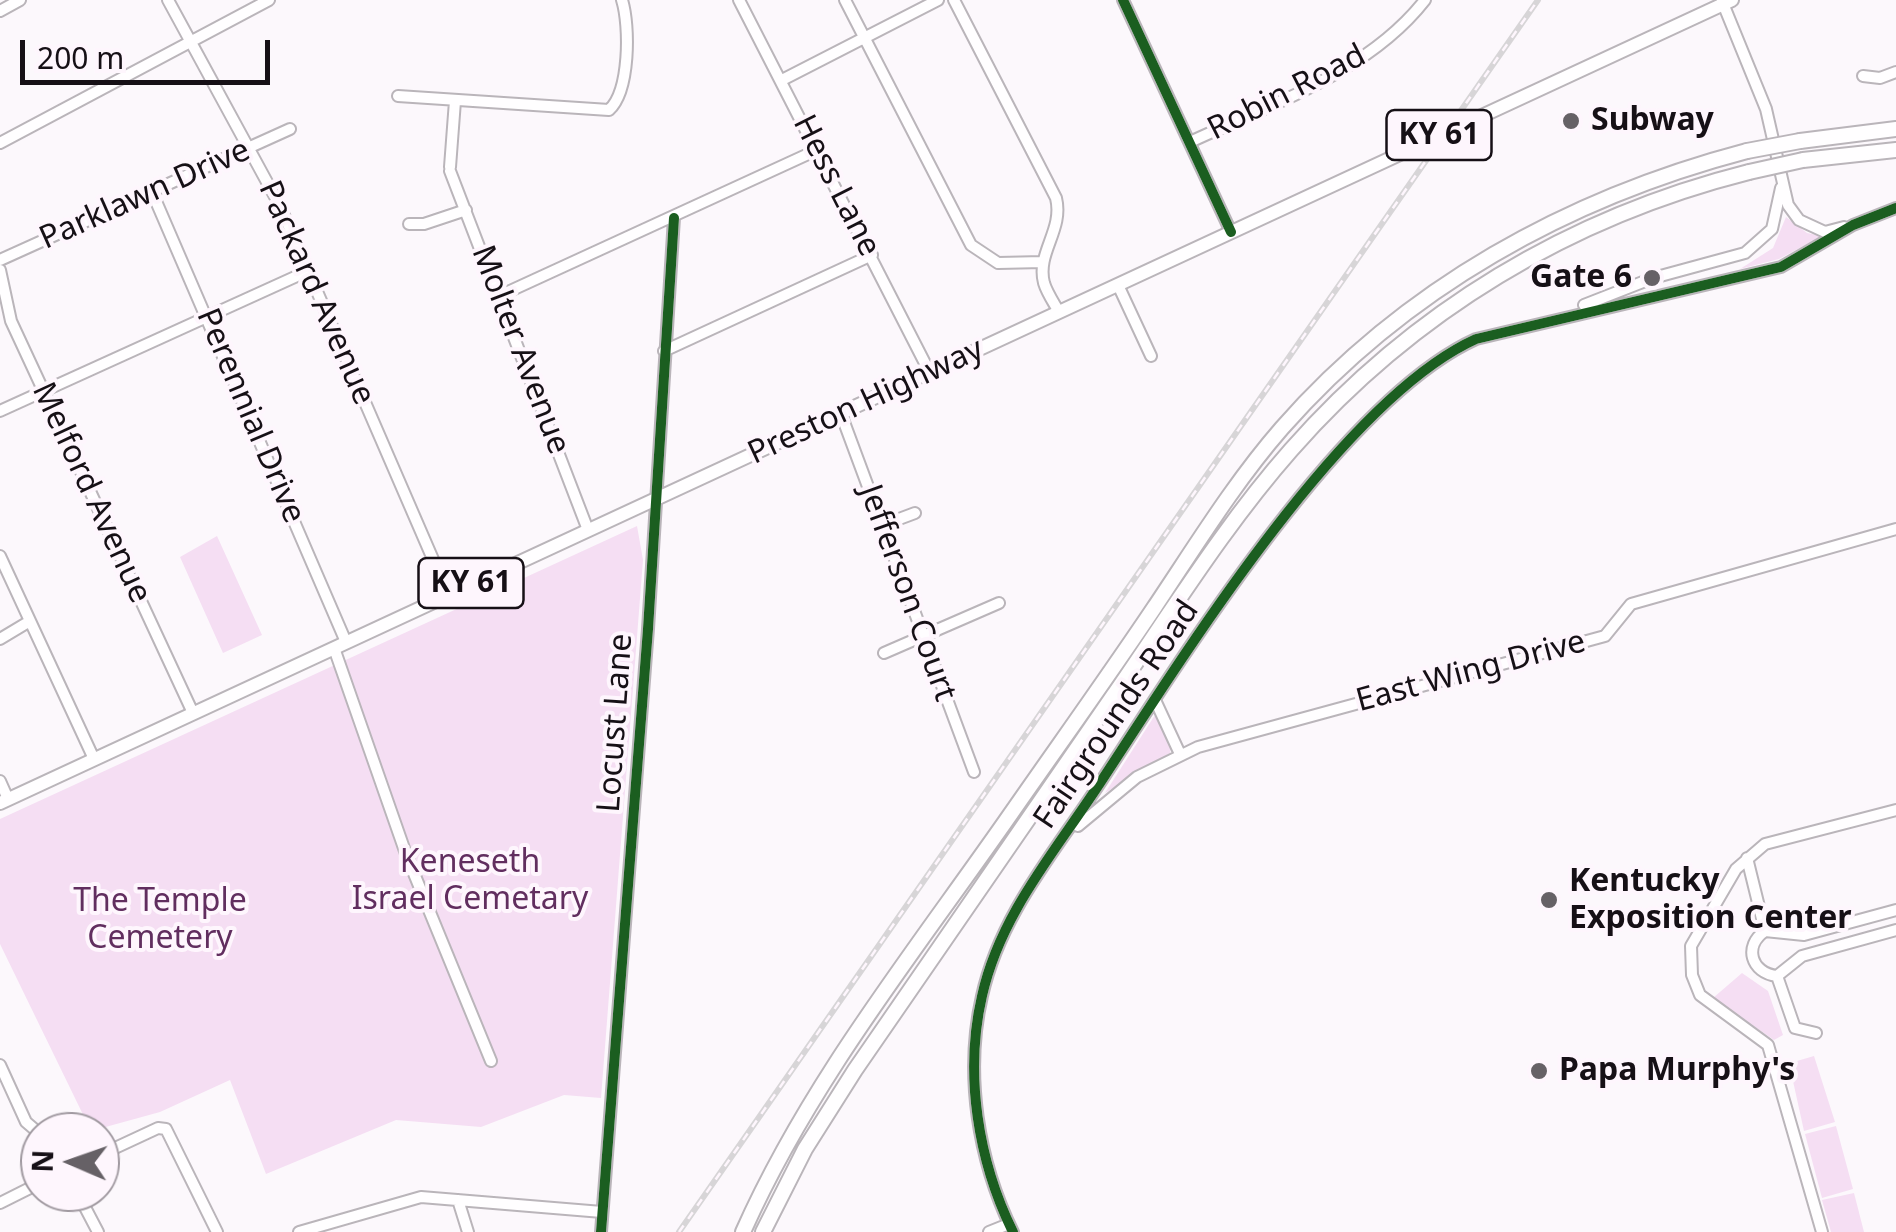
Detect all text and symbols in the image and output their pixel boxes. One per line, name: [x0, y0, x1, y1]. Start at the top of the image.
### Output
scale bar: [25, 20, 275, 82]
text: 200 m: [37, 37, 124, 78]
street label: Robin Road: [1202, 37, 1372, 149]
place label: Subway: [1591, 102, 1714, 140]
street label: Hess Lane: [784, 109, 888, 263]
road number: KY 61: [1386, 110, 1492, 160]
marker: Subway: [1560, 110, 1582, 132]
street label: Parklawn Drive: [34, 131, 256, 259]
street label: Packard Avenue: [250, 175, 382, 411]
street label: Molter Avenue: [463, 240, 577, 460]
place label: Gate 6: [1530, 259, 1632, 297]
marker: Gate 6: [1641, 267, 1663, 289]
street label: Perennial Drive: [187, 303, 313, 529]
street label: Preston Highway: [742, 331, 990, 473]
street label: Melford Avenue: [23, 377, 159, 609]
street label: Jefferson Court: [850, 480, 964, 706]
road number: KY 61: [418, 558, 524, 608]
street label: Fairgrounds Road: [1026, 594, 1208, 836]
street label: East Wing Drive: [1352, 623, 1590, 721]
street label: Locust Lane: [591, 632, 641, 814]
park label: Keneseth Israel Cemetary: [352, 844, 588, 919]
place label: Kentucky Exposition Center: [1569, 863, 1852, 938]
park label: The Temple Cemetery: [73, 883, 247, 958]
marker: Kentucky Exposition Center: [1538, 889, 1560, 911]
place label: Papa Murphy's: [1559, 1052, 1795, 1090]
marker: Papa Murphy's: [1528, 1060, 1550, 1082]
north arrow: [20, 1112, 120, 1212]
text: N: [23, 1149, 61, 1173]

